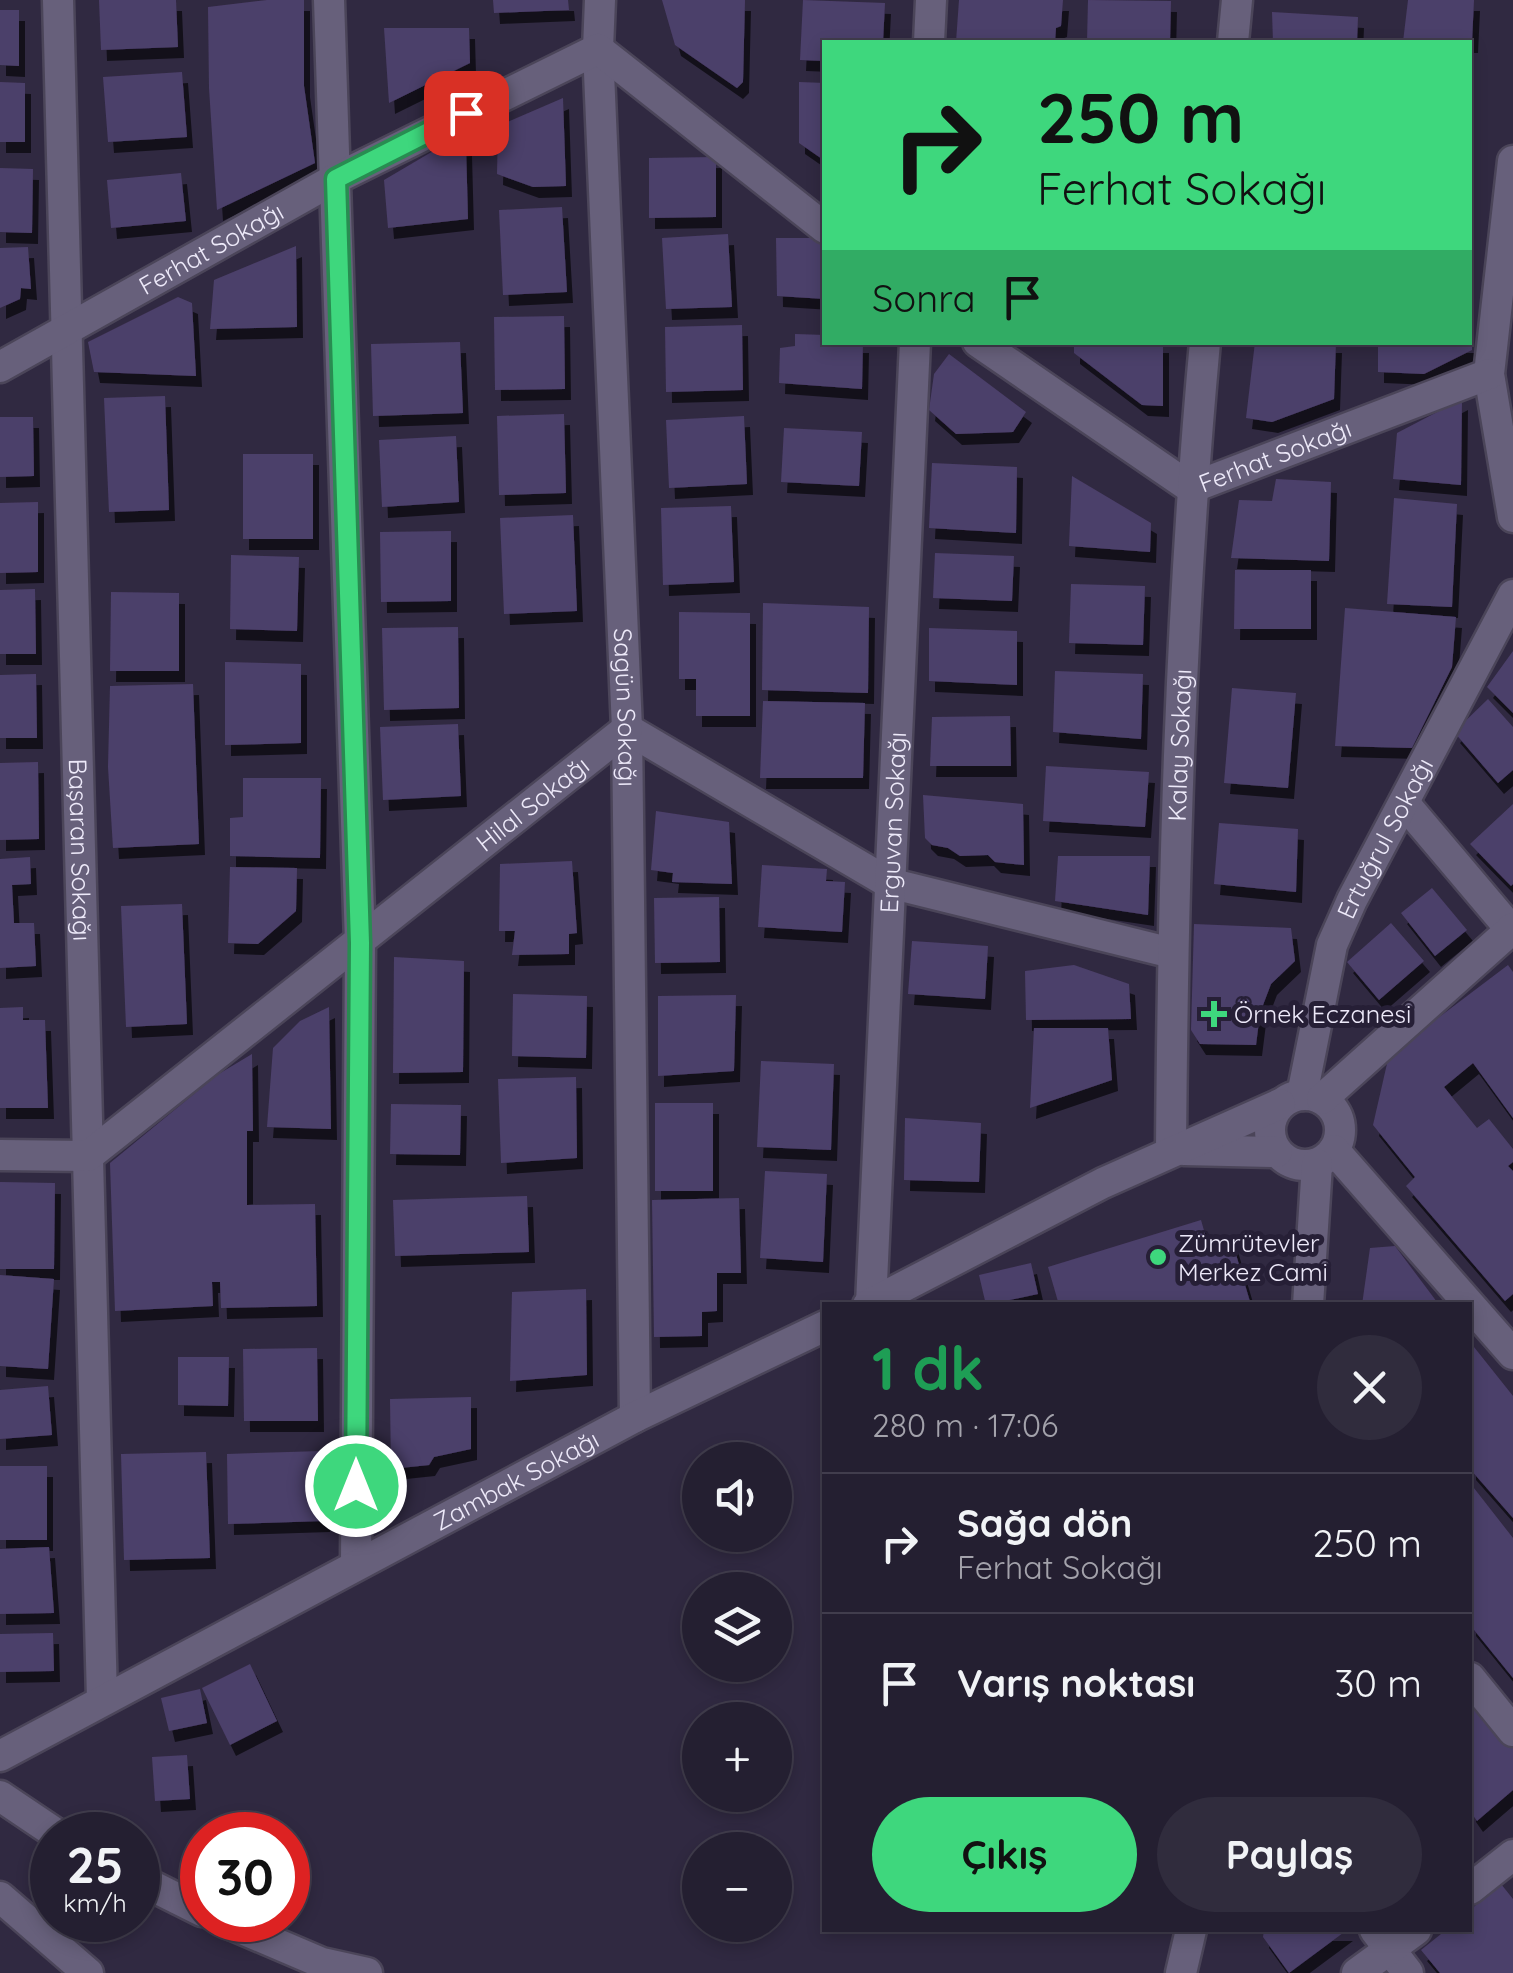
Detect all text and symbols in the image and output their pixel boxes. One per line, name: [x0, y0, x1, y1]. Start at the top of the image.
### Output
pin: [424, 71, 509, 156]
text: 250 m: [1037, 73, 1244, 161]
icon: right: [872, 80, 1002, 210]
icon: arrive: [439, 86, 494, 141]
text: Ferhat Sokağı: [1037, 160, 1326, 216]
street label: Ferhat Sokağı: [133, 195, 288, 301]
icon: arrive: [995, 270, 1050, 325]
text: Sonra: [872, 274, 975, 322]
street label: Ferhat Sokağı: [1194, 412, 1355, 499]
street label: Sagün Sokağı: [608, 627, 644, 787]
street label: Kalay Sokağı: [1161, 668, 1198, 822]
street label: Erguvan Sokağı: [873, 731, 912, 914]
street label: Hilal Sokağı: [469, 749, 595, 858]
street label: Ertuğrul Sokağı: [1330, 752, 1439, 923]
street label: Başaran Sokağı: [63, 758, 98, 941]
place label: Örnek Eczanesi: [1234, 998, 1411, 1029]
marker: Örnek Eczanesi: [1203, 1003, 1225, 1025]
place label: Zümrütevler Merkez Cami: [1178, 1227, 1328, 1287]
marker: Zümrütevler Merkez Cami: [1147, 1246, 1169, 1268]
text: 1 dk: [872, 1330, 984, 1405]
button: close: [1317, 1335, 1422, 1440]
text: 280 m · 17:06: [872, 1405, 1058, 1445]
street label: Zambak Sokağı: [428, 1423, 604, 1537]
position arrow: [304, 1434, 408, 1538]
map controls: [682, 1442, 792, 1942]
button: sound: [682, 1442, 792, 1552]
text: Sağa dön: [957, 1499, 1133, 1547]
icon: right: [872, 1516, 927, 1571]
text: 250 m: [1313, 1519, 1422, 1567]
text: Ferhat Sokağı: [957, 1547, 1163, 1587]
button: layers: [682, 1572, 792, 1682]
icon: arrive: [872, 1656, 927, 1711]
text: Varış noktası: [957, 1659, 1195, 1707]
text: 30 m: [1334, 1659, 1422, 1707]
button: +: [682, 1702, 792, 1812]
button: Çıkış: [872, 1797, 1137, 1912]
button: Paylaş: [1157, 1797, 1422, 1912]
speed limit sign: 30: [180, 1812, 310, 1942]
button: −: [682, 1832, 792, 1942]
text: 25: [66, 1833, 124, 1896]
text: km/h: [63, 1887, 127, 1918]

